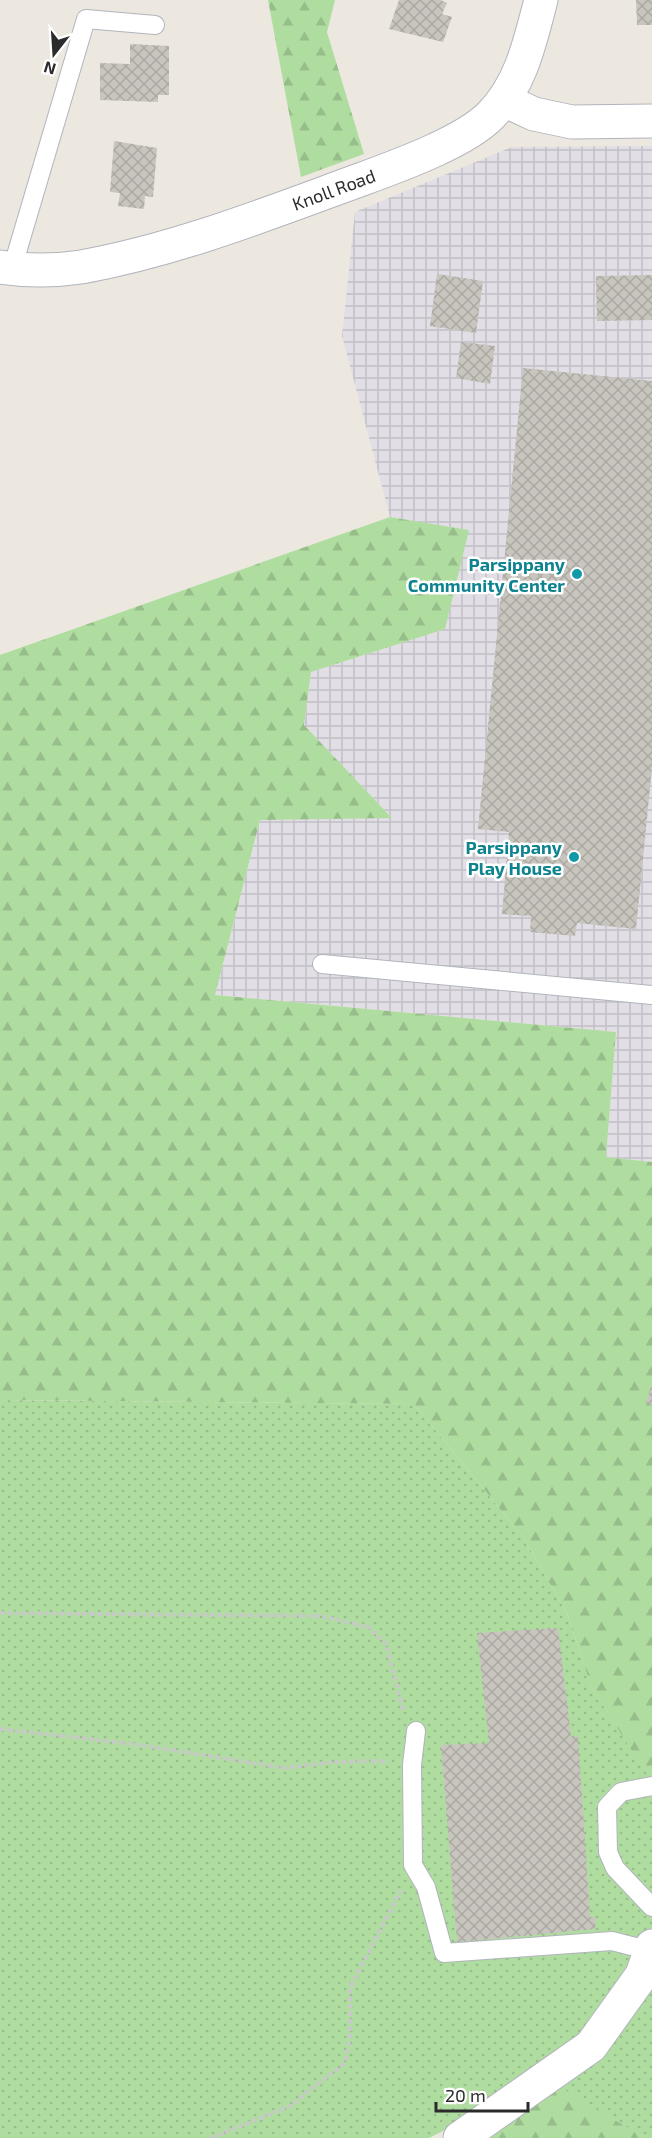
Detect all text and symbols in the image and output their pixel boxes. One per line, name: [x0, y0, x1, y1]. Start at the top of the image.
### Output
north arrow: [24, 24, 84, 84]
text: N: [41, 58, 58, 80]
street label: Knoll Road: [289, 164, 378, 215]
place label: Parsippany Community Center: [408, 553, 566, 596]
marker: Parsippany Community Center: [570, 567, 584, 581]
place label: Parsippany Play House: [466, 836, 563, 879]
marker: Parsippany Play House: [567, 850, 581, 864]
scale bar: [436, 2075, 528, 2113]
text: 20 m: [445, 2084, 486, 2106]

